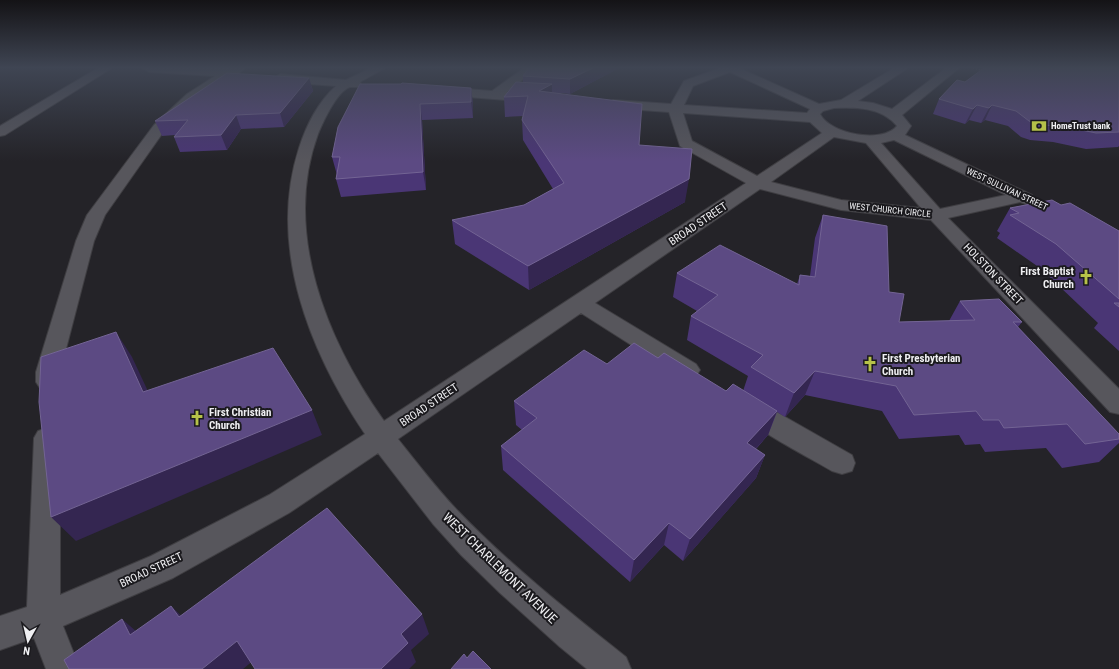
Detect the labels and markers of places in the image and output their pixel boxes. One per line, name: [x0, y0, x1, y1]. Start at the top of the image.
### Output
bank icon: HomeTrust bank: [1030, 117, 1048, 135]
place label: HomeTrust bank: [1051, 121, 1111, 131]
place label: First Baptist Church: [1020, 265, 1075, 291]
church icon: First Baptist Church: [1077, 268, 1095, 286]
place label: First Presbyterian Church: [882, 352, 961, 378]
church icon: First Presbyterian Church: [861, 355, 879, 373]
place label: First Christian Church: [209, 406, 271, 432]
church icon: First Christian Church: [188, 409, 206, 427]

